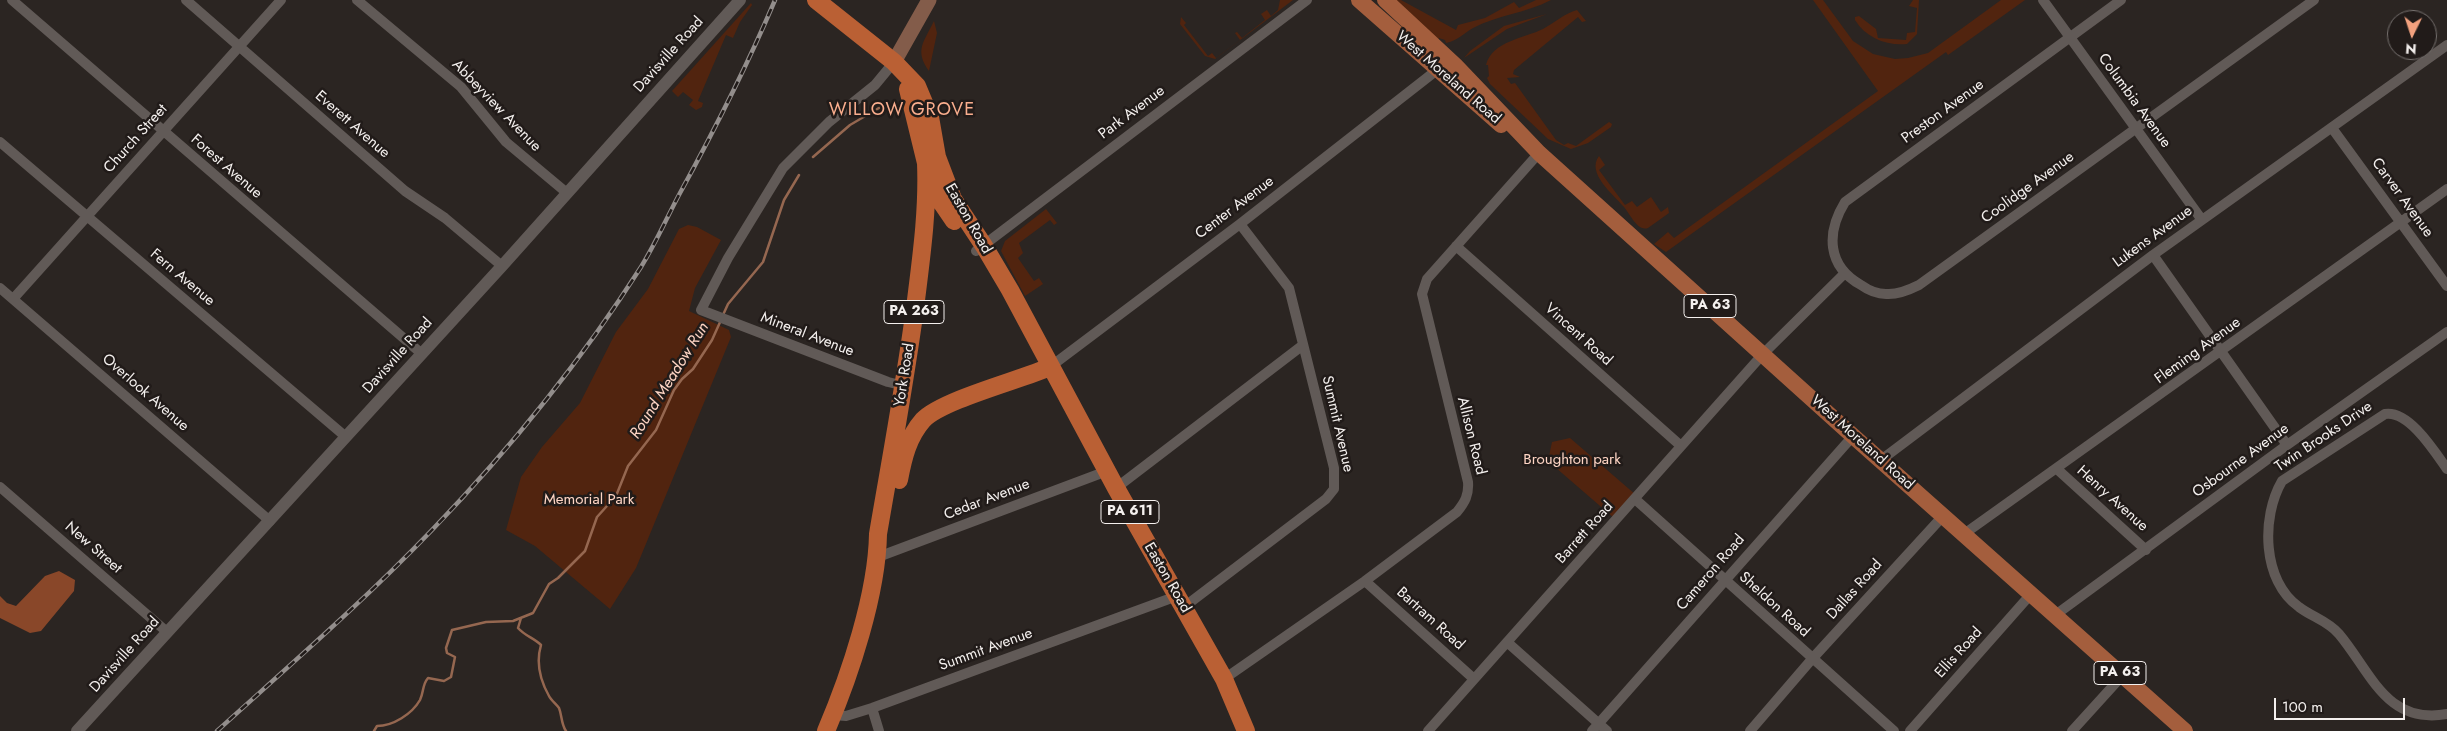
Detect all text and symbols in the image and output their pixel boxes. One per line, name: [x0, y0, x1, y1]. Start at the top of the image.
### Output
north arrow: [2387, 10, 2437, 60]
street label: Davisville Road: [630, 13, 708, 97]
street label: West Moreland Road: [1392, 28, 1504, 128]
text: N: [2405, 39, 2417, 59]
street label: Columbia Avenue: [2094, 50, 2174, 152]
street label: Abbeyview Avenue: [448, 56, 544, 156]
street label: Preston Avenue: [1898, 76, 1988, 148]
street label: Park Avenue: [1095, 82, 1169, 144]
street label: Everett Avenue: [311, 88, 393, 162]
district label: WILLOW GROVE: [827, 100, 977, 122]
street label: Church Street: [100, 101, 172, 177]
street label: Forest Avenue: [187, 131, 265, 203]
street label: Coolidge Avenue: [1978, 148, 2078, 228]
street label: Carver Avenue: [2367, 155, 2437, 241]
street label: Center Avenue: [1192, 173, 1278, 243]
street label: Easton Road: [941, 181, 995, 257]
street label: Lukens Avenue: [2110, 202, 2196, 272]
street label: Fern Avenue: [146, 246, 218, 310]
road number: PA 63: [1684, 294, 1736, 318]
road number: PA 263: [884, 300, 944, 324]
street label: Vincent Road: [1540, 300, 1616, 370]
street label: Mineral Avenue: [758, 309, 856, 361]
street label: Davisville Road: [359, 314, 437, 398]
street label: Fleming Avenue: [2151, 314, 2245, 388]
water label: Round Meadow Run: [626, 319, 714, 443]
street label: York Road: [891, 342, 919, 408]
street label: Overlook Avenue: [98, 350, 192, 436]
street label: Summit Avenue: [1317, 374, 1357, 474]
street label: West Moreland Road: [1807, 392, 1917, 494]
street label: Allison Road: [1453, 395, 1489, 477]
street label: Twin Brooks Drive: [2272, 398, 2376, 476]
street label: Osbourne Avenue: [2189, 420, 2293, 502]
park label: Broughton park: [1523, 451, 1621, 469]
street label: Henry Avenue: [2073, 462, 2151, 536]
street label: Cedar Avenue: [942, 475, 1032, 525]
park label: Memorial Park: [544, 491, 634, 509]
street label: Barrett Road: [1552, 498, 1618, 568]
road number: PA 611: [1101, 501, 1159, 524]
street label: New Street: [61, 518, 125, 578]
street label: Cameron Road: [1673, 531, 1749, 615]
street label: Easton Road: [1140, 540, 1194, 616]
street label: Dallas Road: [1823, 556, 1887, 624]
street label: Sheldon Road: [1735, 569, 1813, 641]
street label: Bartram Road: [1392, 584, 1468, 654]
street label: Davisville Road: [86, 613, 164, 697]
street label: Ellis Road: [1932, 624, 1986, 682]
street label: Summit Avenue: [937, 625, 1035, 675]
road number: PA 63: [2094, 661, 2146, 684]
scale bar: [2277, 688, 2408, 720]
text: 100 m: [2282, 696, 2323, 718]

